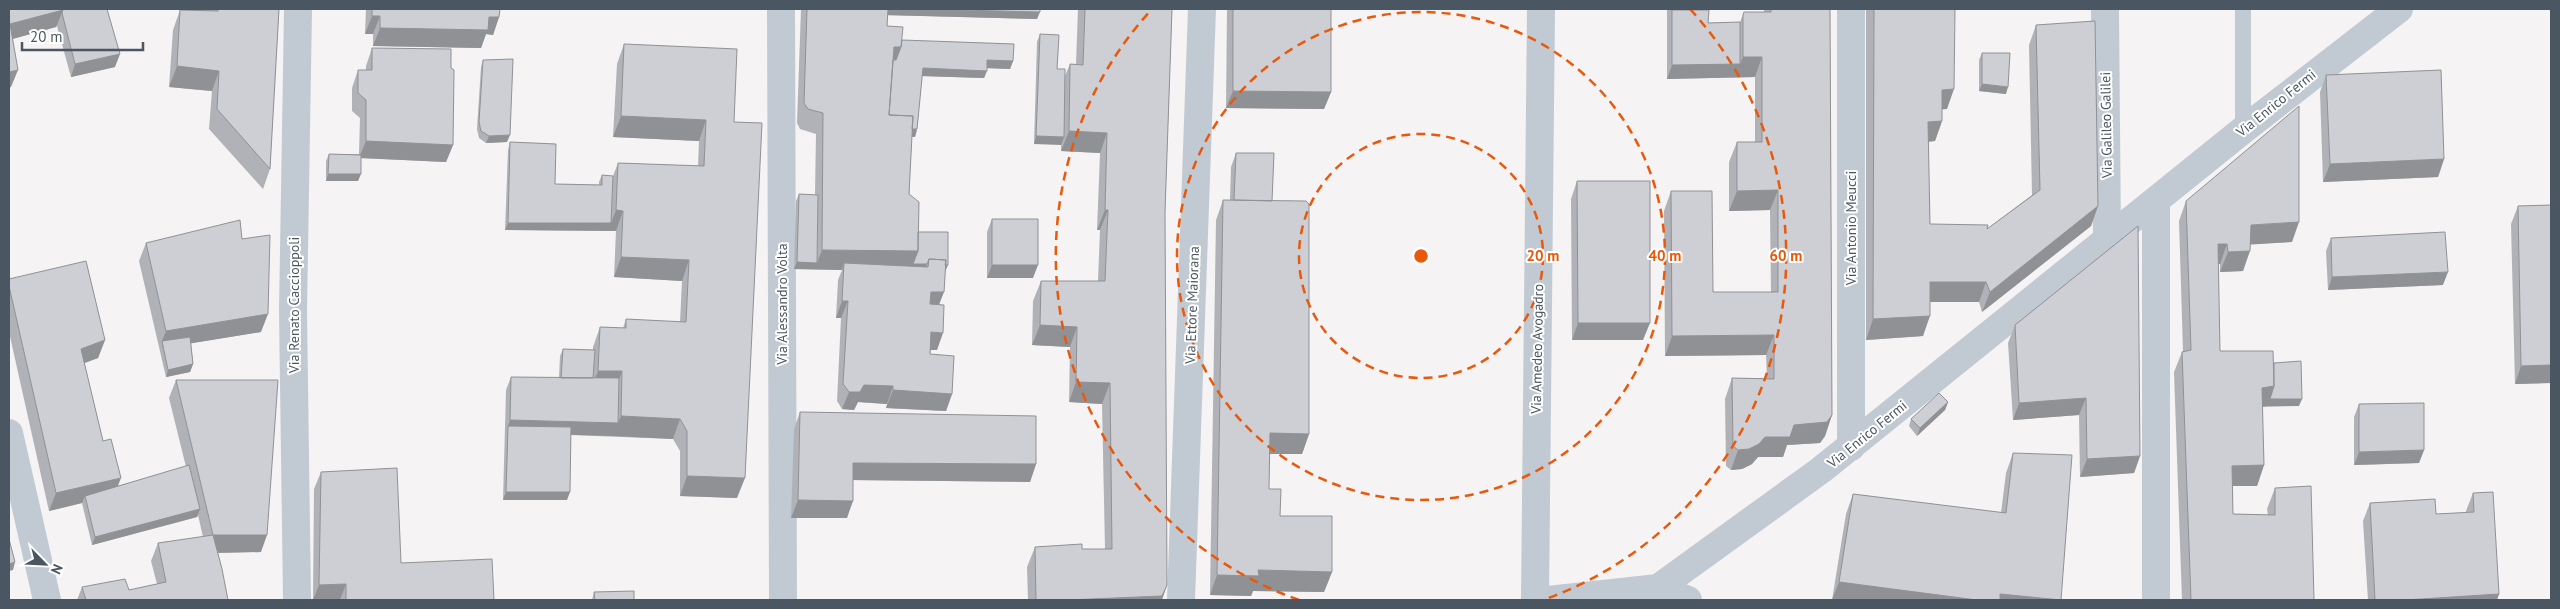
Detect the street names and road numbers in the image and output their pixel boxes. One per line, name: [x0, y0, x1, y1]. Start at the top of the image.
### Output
street label: Via Enrico Fermi: [2232, 65, 2320, 141]
street label: Via Galileo Galilei: [2096, 72, 2116, 179]
street label: Via Antonio Meucci: [1842, 171, 1860, 286]
street label: Via Renato Caccioppoli: [285, 237, 303, 374]
street label: Via Alessandro Volta: [773, 243, 791, 366]
street label: Via Ettore Maiorana: [1181, 246, 1203, 365]
street label: Via Amedeo Avogadro: [1527, 284, 1547, 415]
street label: Via Enrico Fermi: [1823, 396, 1911, 472]

